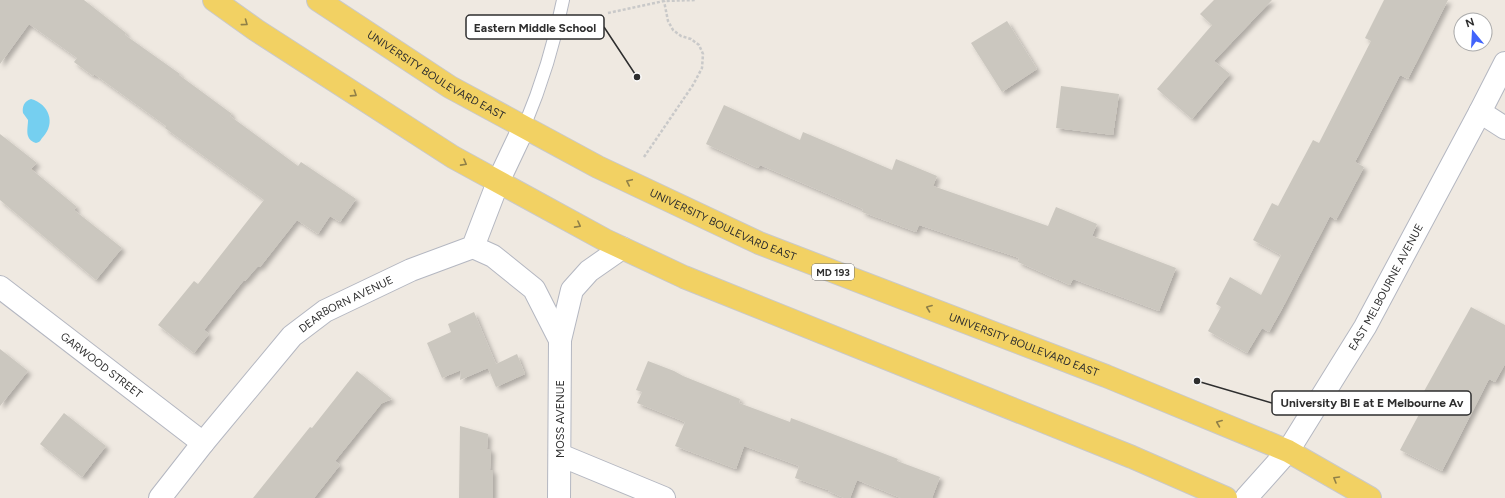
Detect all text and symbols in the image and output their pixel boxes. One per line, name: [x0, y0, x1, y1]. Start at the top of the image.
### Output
north arrow: [1453, 12, 1493, 52]
callout: Eastern Middle School: [466, 15, 604, 39]
text: N: [1464, 15, 1476, 30]
one-way arrow: [241, 18, 248, 25]
text: Eastern Middle School: [474, 21, 596, 35]
street label: UNIVERSITY BOULEVARD EAST: [365, 28, 507, 122]
one-way arrow: [350, 89, 357, 96]
one-way arrow: [460, 159, 467, 166]
one-way arrow: [626, 179, 633, 187]
street label: UNIVERSITY BOULEVARD EAST: [648, 186, 798, 263]
one-way arrow: [574, 220, 582, 228]
street label: EAST MELBOURNE AVENUE: [1346, 221, 1426, 353]
road number: MD 193: [812, 264, 854, 280]
street label: DEARBORN AVENUE: [296, 273, 395, 335]
one-way arrow: [926, 305, 933, 313]
street label: UNIVERSITY BOULEVARD EAST: [947, 310, 1101, 379]
street label: GARWOOD STREET: [58, 330, 145, 400]
street label: MOSS AVENUE: [554, 380, 567, 458]
callout: University Bl E at E Melbourne Av: [1272, 391, 1471, 415]
text: University Bl E at E Melbourne Av: [1281, 396, 1464, 410]
one-way arrow: [1216, 419, 1223, 427]
one-way arrow: [1333, 476, 1340, 483]

